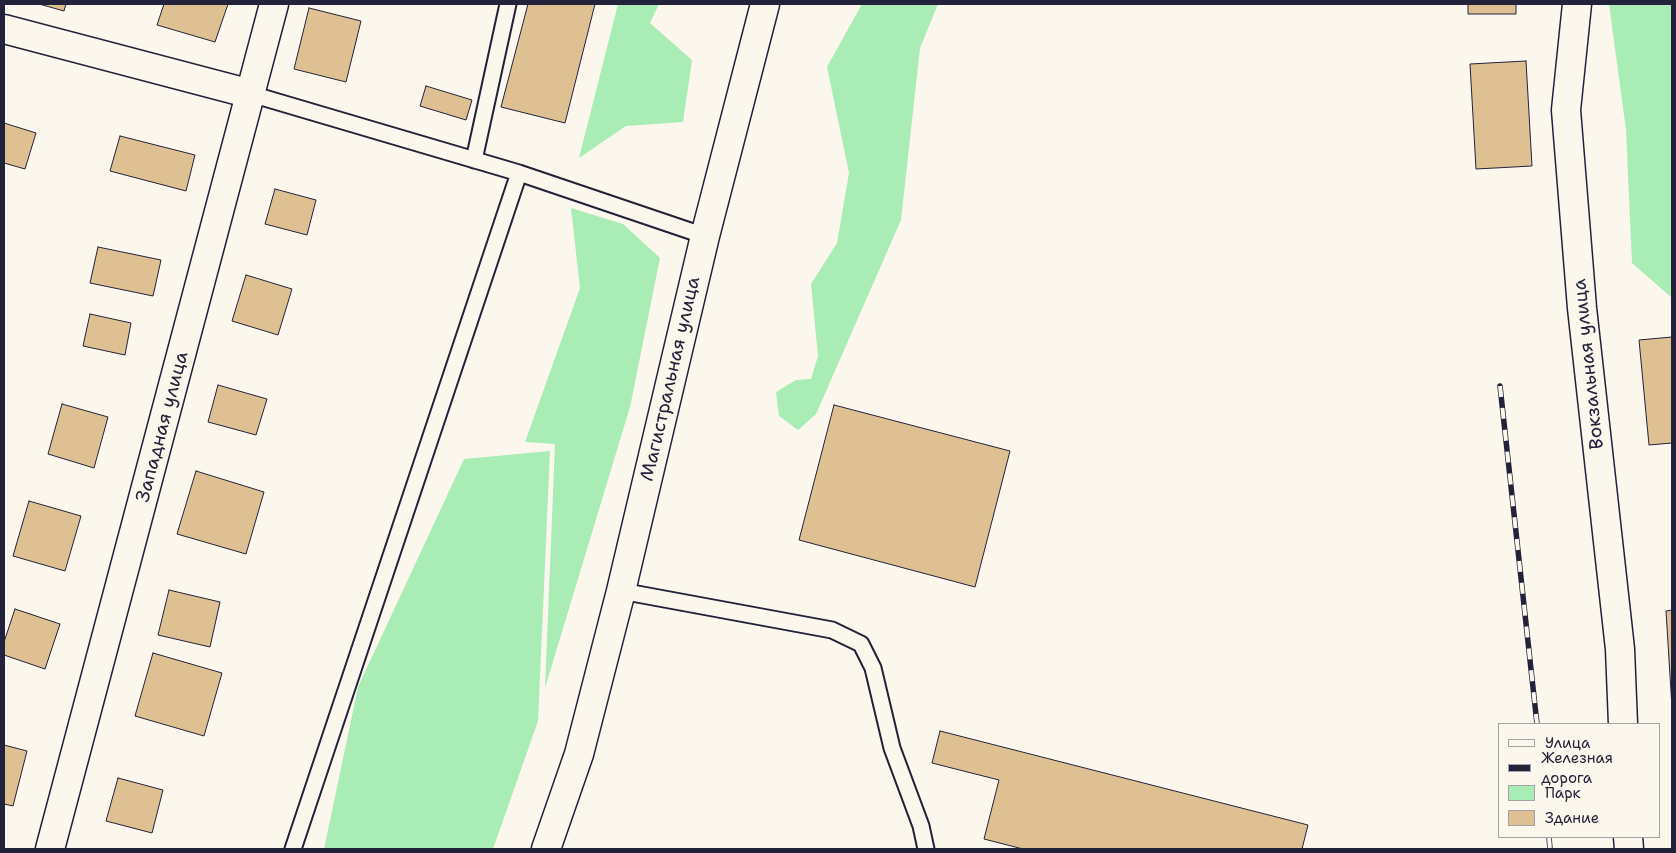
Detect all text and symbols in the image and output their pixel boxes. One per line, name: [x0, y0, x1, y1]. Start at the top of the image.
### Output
street label: Магистральная улица: [636, 275, 706, 483]
street label: Вокзальная улица: [1569, 278, 1609, 450]
street label: Западная улица: [132, 349, 194, 505]
legend: [1498, 723, 1661, 838]
text: Улица: [1545, 733, 1590, 753]
text: Железная дорога: [1541, 748, 1613, 788]
text: Парк: [1545, 783, 1581, 803]
text: Здание: [1545, 808, 1599, 828]

